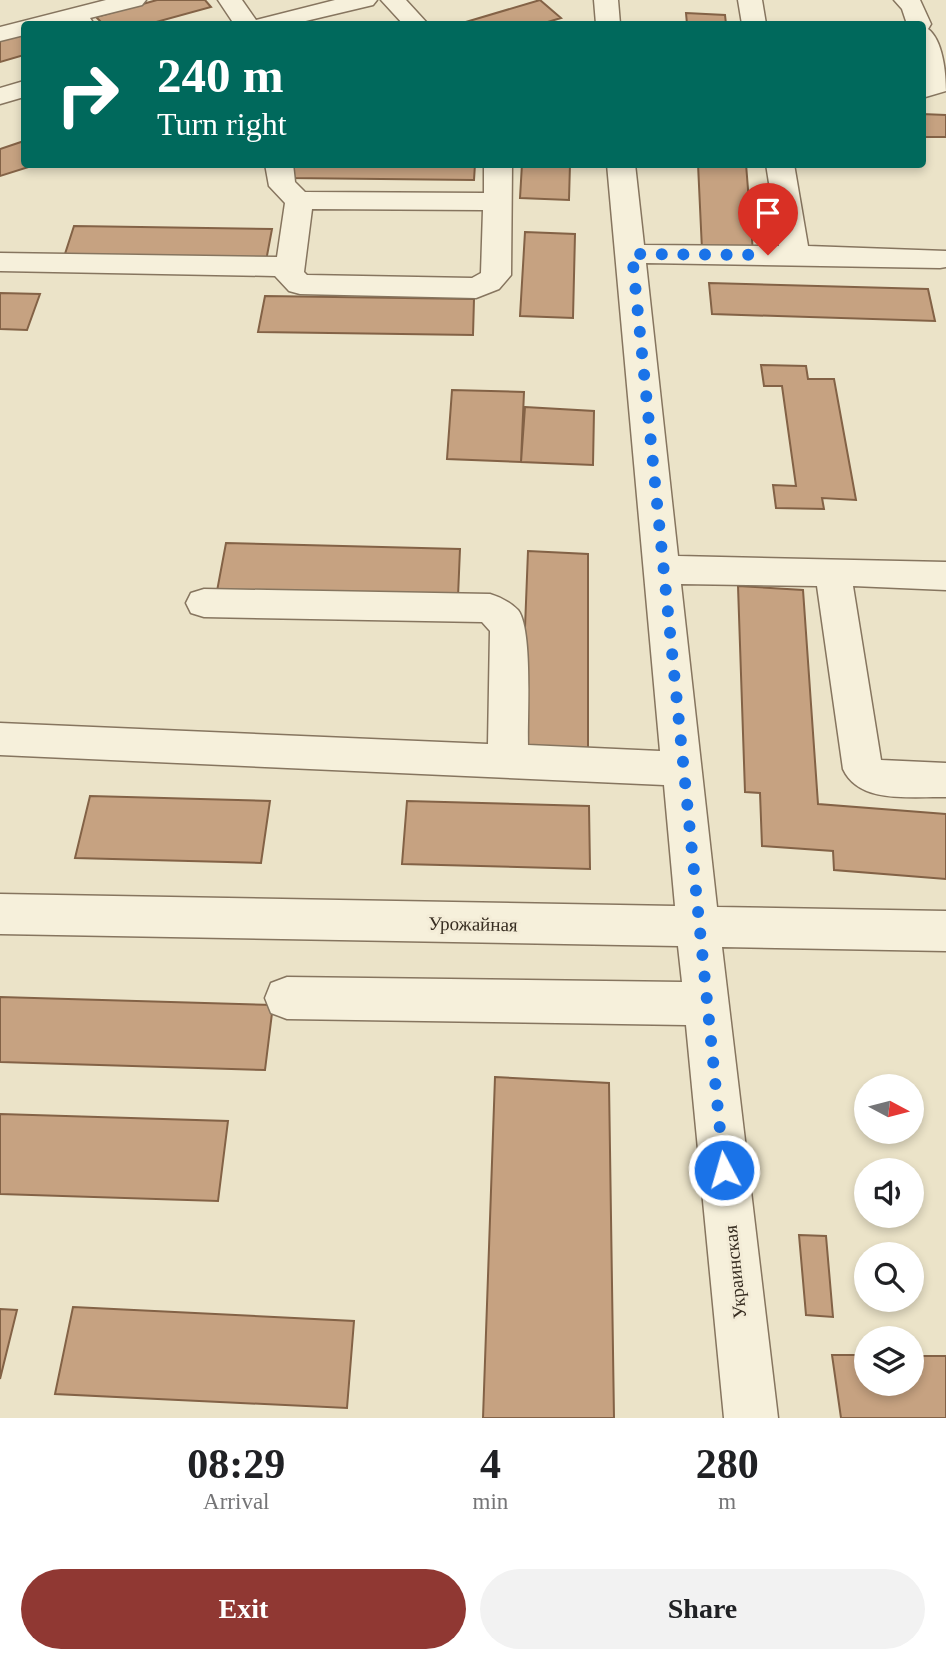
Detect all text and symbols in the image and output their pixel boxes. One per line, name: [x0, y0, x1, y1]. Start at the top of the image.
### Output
text: 240 m: [157, 48, 284, 103]
icon: right: [42, 49, 133, 140]
text: Turn right: [157, 106, 287, 142]
pin: [738, 183, 798, 255]
icon: arrive: [749, 194, 787, 232]
street label: Урожайная: [428, 913, 518, 935]
north arrow: [854, 1074, 924, 1144]
map controls: [854, 1074, 924, 1396]
position arrow: [687, 1133, 761, 1207]
button: sound: [854, 1158, 924, 1228]
street label: Украинская: [720, 1224, 750, 1320]
button: search: [854, 1242, 924, 1312]
button: layers: [854, 1326, 924, 1396]
text: 08:29: [187, 1441, 285, 1487]
text: 4: [480, 1441, 501, 1487]
text: 280: [696, 1441, 759, 1487]
text: Arrival: [203, 1489, 270, 1514]
text: min: [473, 1489, 508, 1514]
text: m: [718, 1489, 736, 1514]
button: Exit: [21, 1569, 466, 1649]
button: Share: [480, 1569, 925, 1649]

